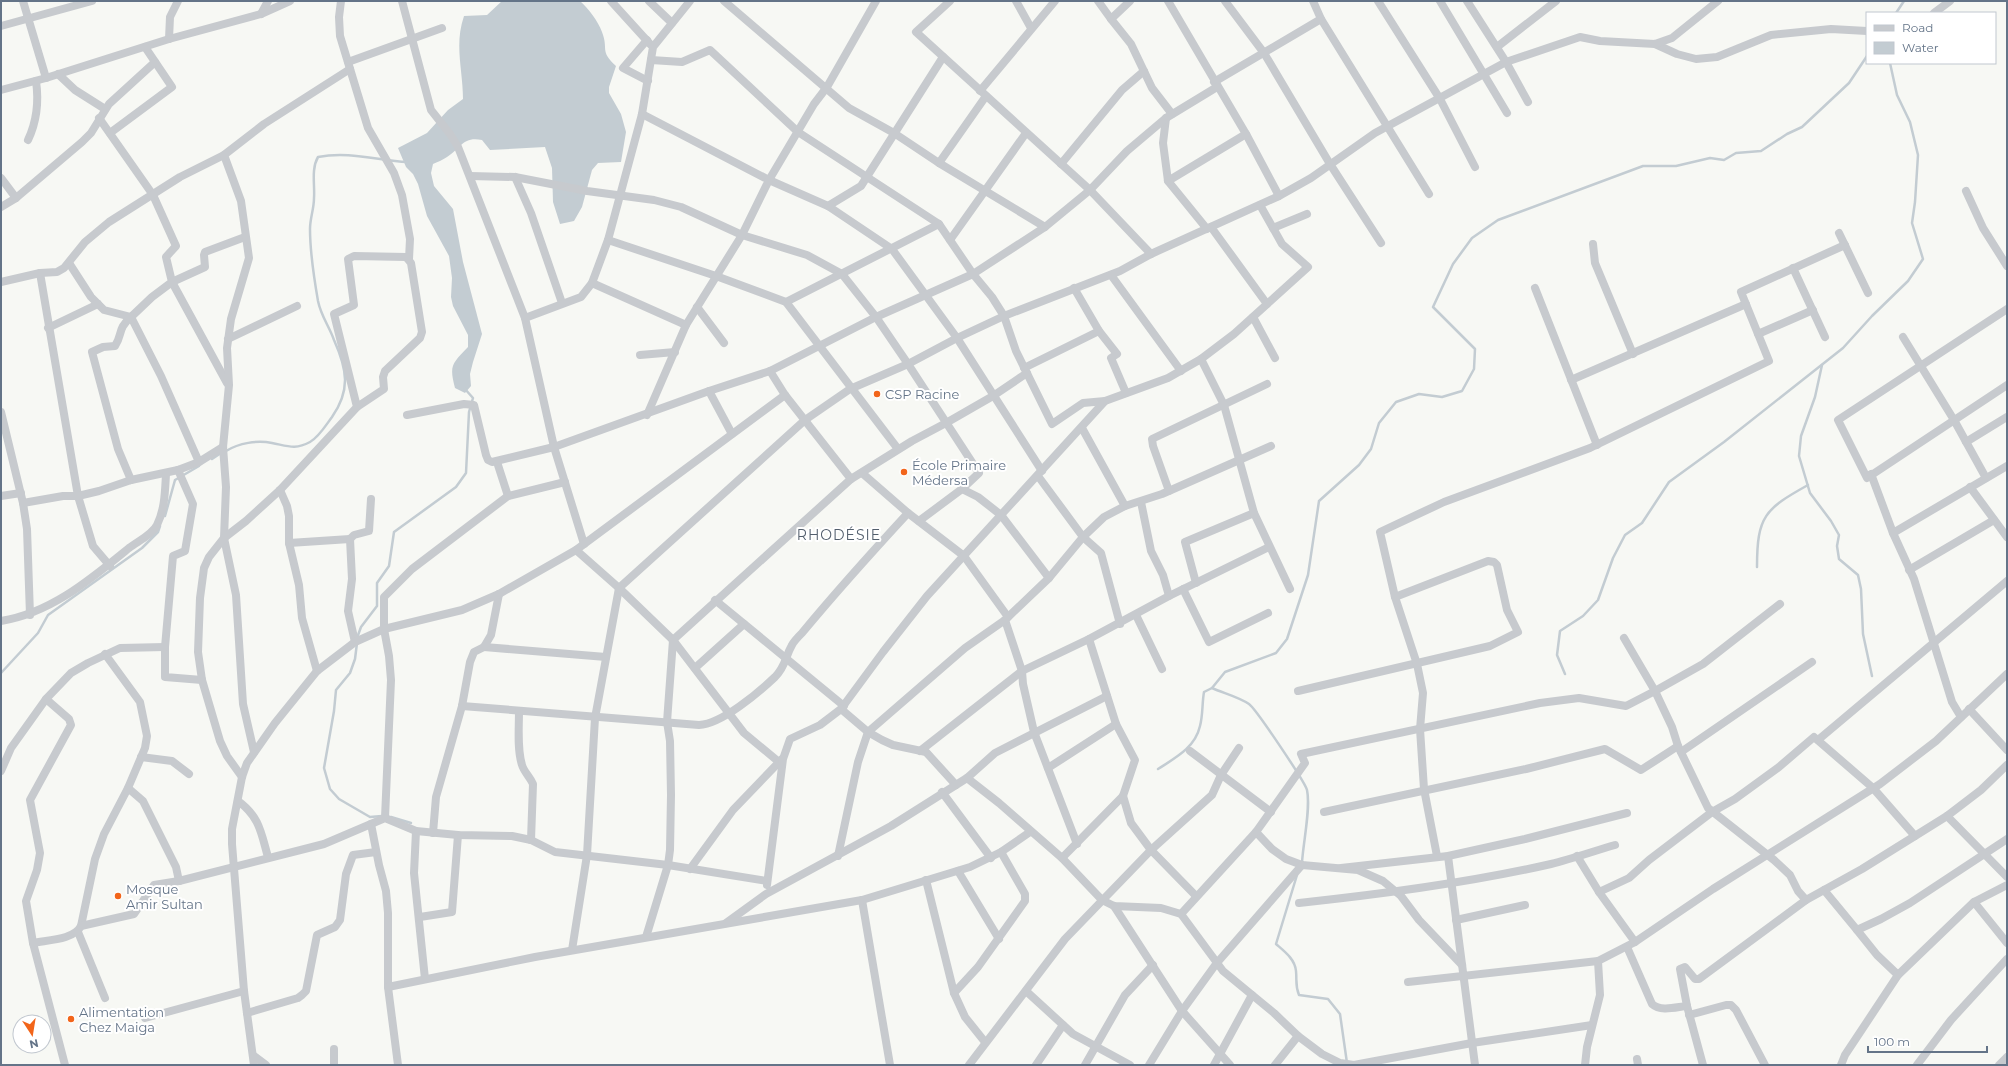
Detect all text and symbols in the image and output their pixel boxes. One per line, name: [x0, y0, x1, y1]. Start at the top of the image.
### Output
legend: [1866, 12, 1996, 64]
text: Road: [1902, 20, 1933, 35]
text: Water: [1902, 40, 1939, 55]
place label: CSP Racine: [885, 386, 959, 402]
marker: CSP Racine: [872, 389, 882, 399]
place label: École Primaire Médersa: [912, 457, 1006, 488]
marker: École Primaire Médersa: [899, 467, 909, 477]
district label: RHODÉSIE: [797, 526, 881, 544]
place label: Mosque Amir Sultan: [126, 881, 203, 912]
marker: Mosque Amir Sultan: [113, 891, 123, 901]
place label: Alimentation Chez Maiga: [79, 1004, 164, 1035]
north arrow: [12, 1014, 52, 1054]
marker: Alimentation Chez Maiga: [66, 1014, 76, 1024]
scale bar: [1868, 1028, 1987, 1054]
text: 100 m: [1874, 1034, 1910, 1049]
text: N: [28, 1036, 40, 1052]

